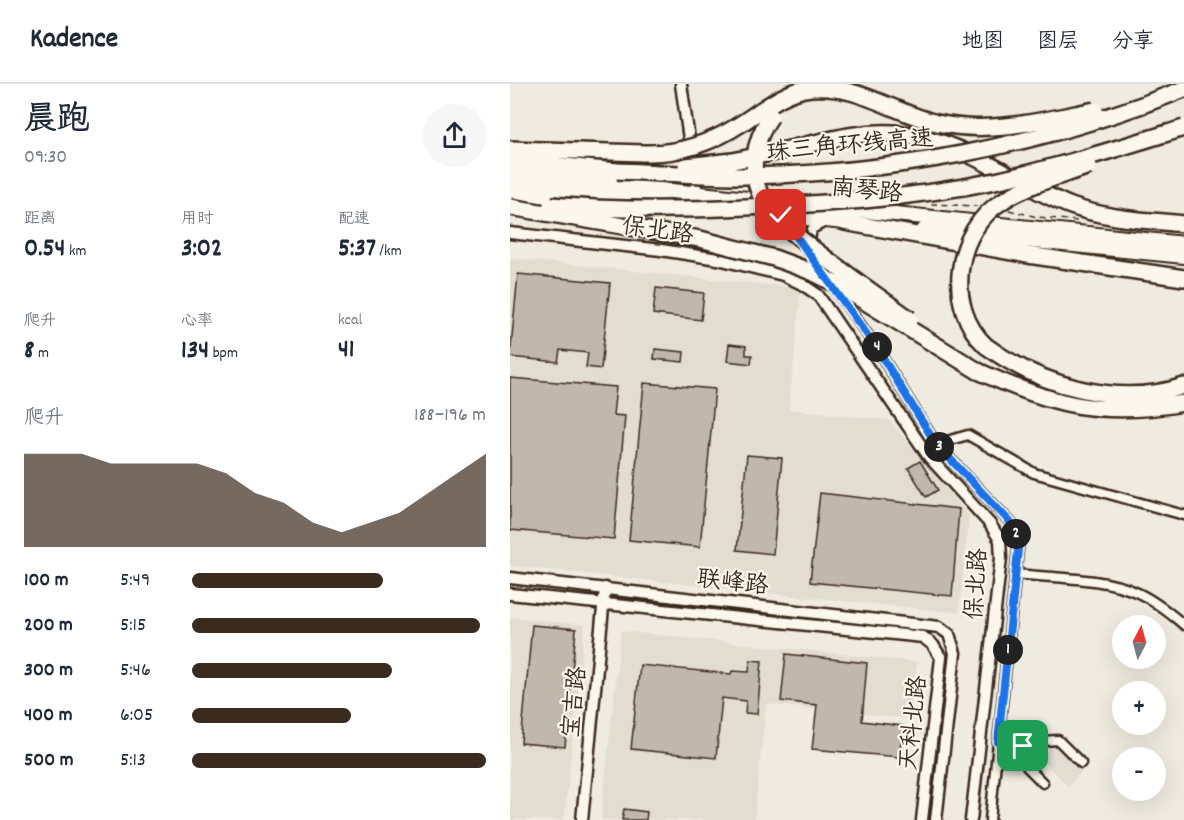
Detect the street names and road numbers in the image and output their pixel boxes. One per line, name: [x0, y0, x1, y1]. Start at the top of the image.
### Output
street label: 珠三角环线高速: [765, 123, 935, 171]
street label: 南琴路: [829, 171, 904, 213]
street label: 保北路: [620, 210, 696, 254]
street label: 保北路: [959, 547, 997, 621]
street label: 联峰路: [695, 563, 770, 605]
street label: 宝吉路: [555, 665, 597, 740]
street label: 天科北路: [893, 674, 937, 773]

